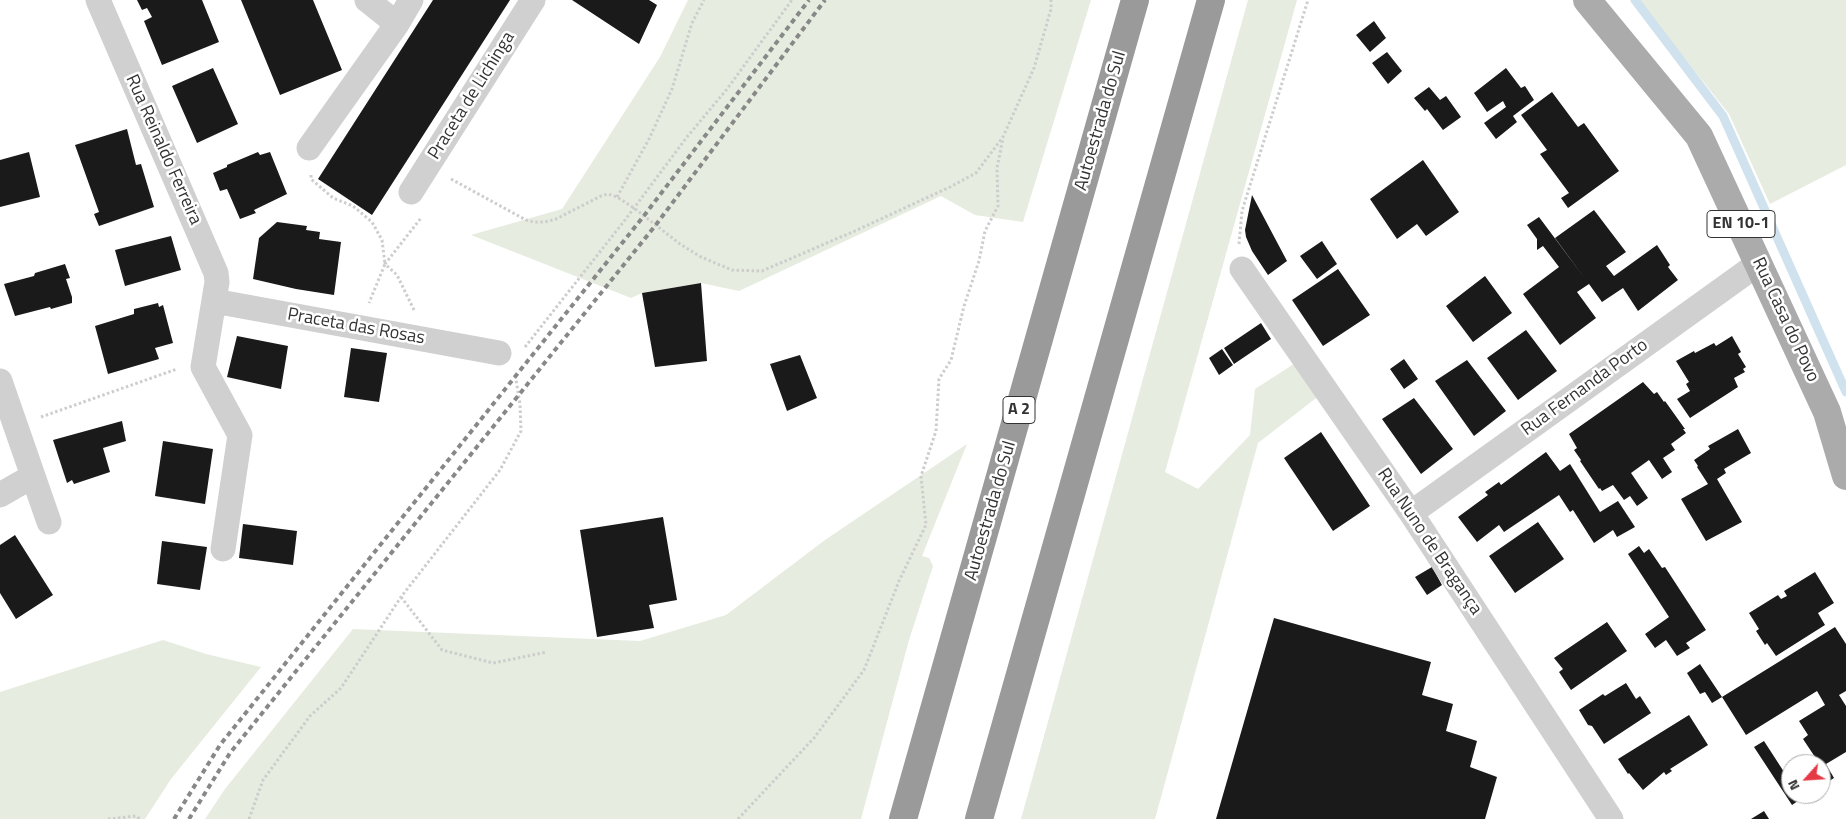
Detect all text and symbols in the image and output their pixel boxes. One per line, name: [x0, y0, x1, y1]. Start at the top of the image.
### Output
street label: Praceta de Lichinga: [424, 28, 520, 164]
street label: Autoestrada do Sul: [1071, 49, 1131, 193]
street label: Rua Reinaldo Ferreira: [120, 72, 206, 228]
road number: EN 10-1: [1707, 210, 1775, 238]
street label: Rua Casa do Povo: [1747, 254, 1823, 386]
street label: Praceta das Rosas: [286, 304, 426, 350]
street label: Rua Fernanda Porto: [1518, 335, 1652, 441]
road number: A 2: [1003, 396, 1035, 424]
street label: Autoestrada do Sul: [961, 439, 1021, 583]
street label: Rua Nuno de Bragança: [1372, 465, 1486, 619]
north arrow: [1781, 754, 1831, 804]
text: N: [1781, 776, 1805, 794]

